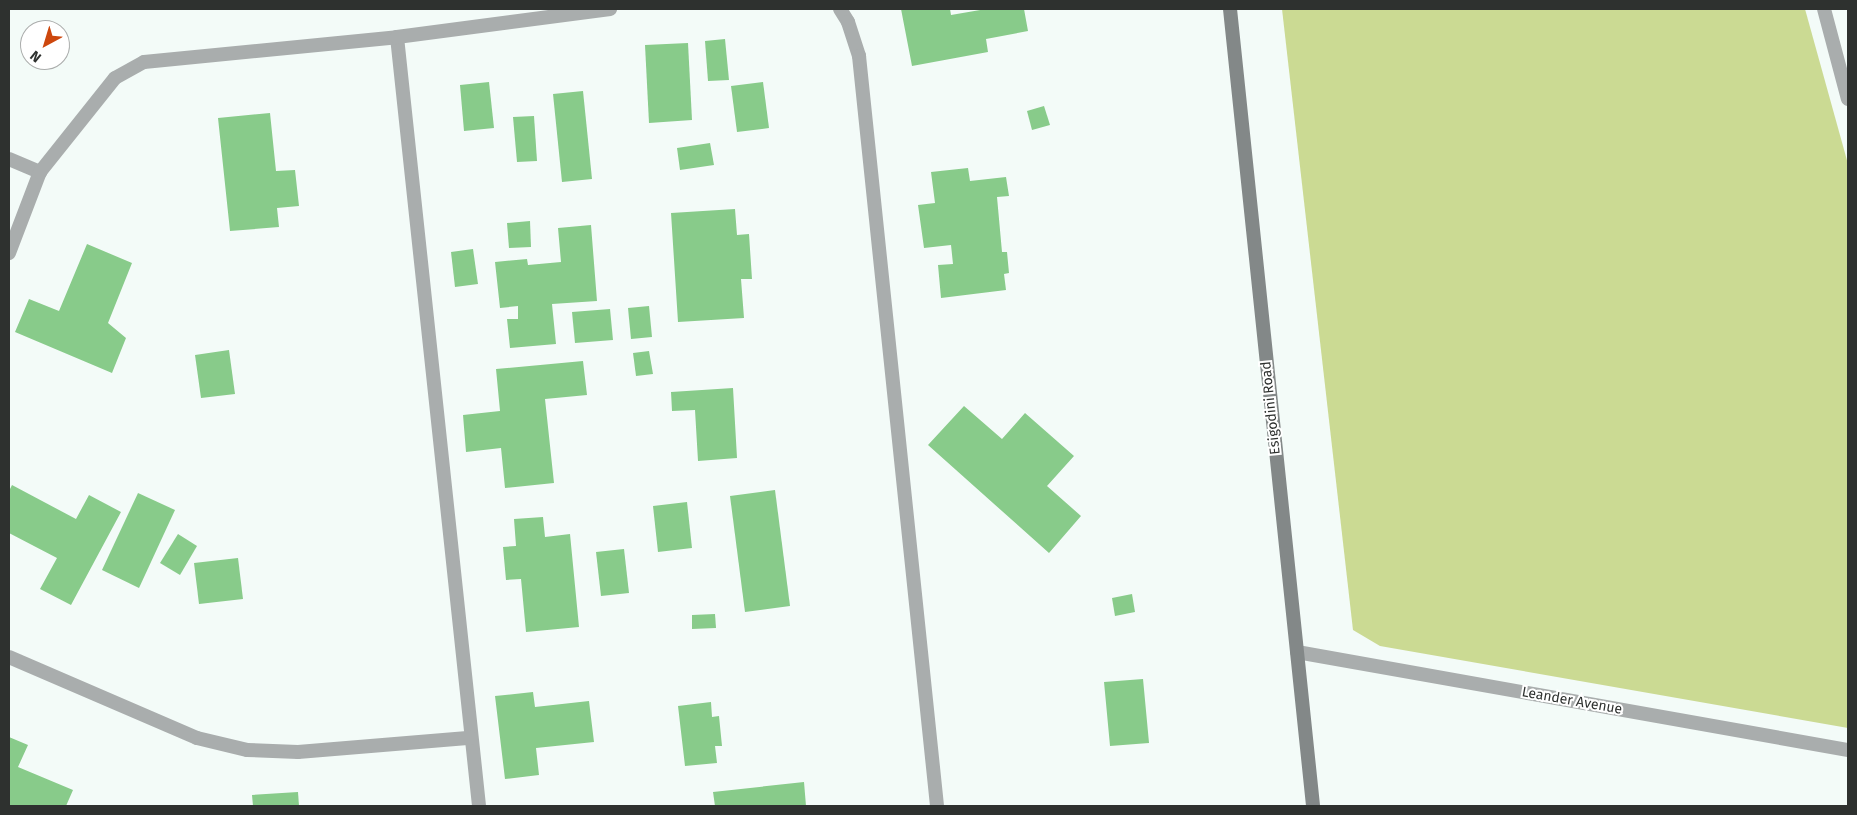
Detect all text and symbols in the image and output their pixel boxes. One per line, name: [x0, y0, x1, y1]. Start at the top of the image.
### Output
north arrow: [20, 20, 70, 70]
text: N: [27, 47, 45, 66]
street label: Esigodini Road: [1258, 361, 1284, 455]
street label: Leander Avenue: [1521, 684, 1623, 718]

